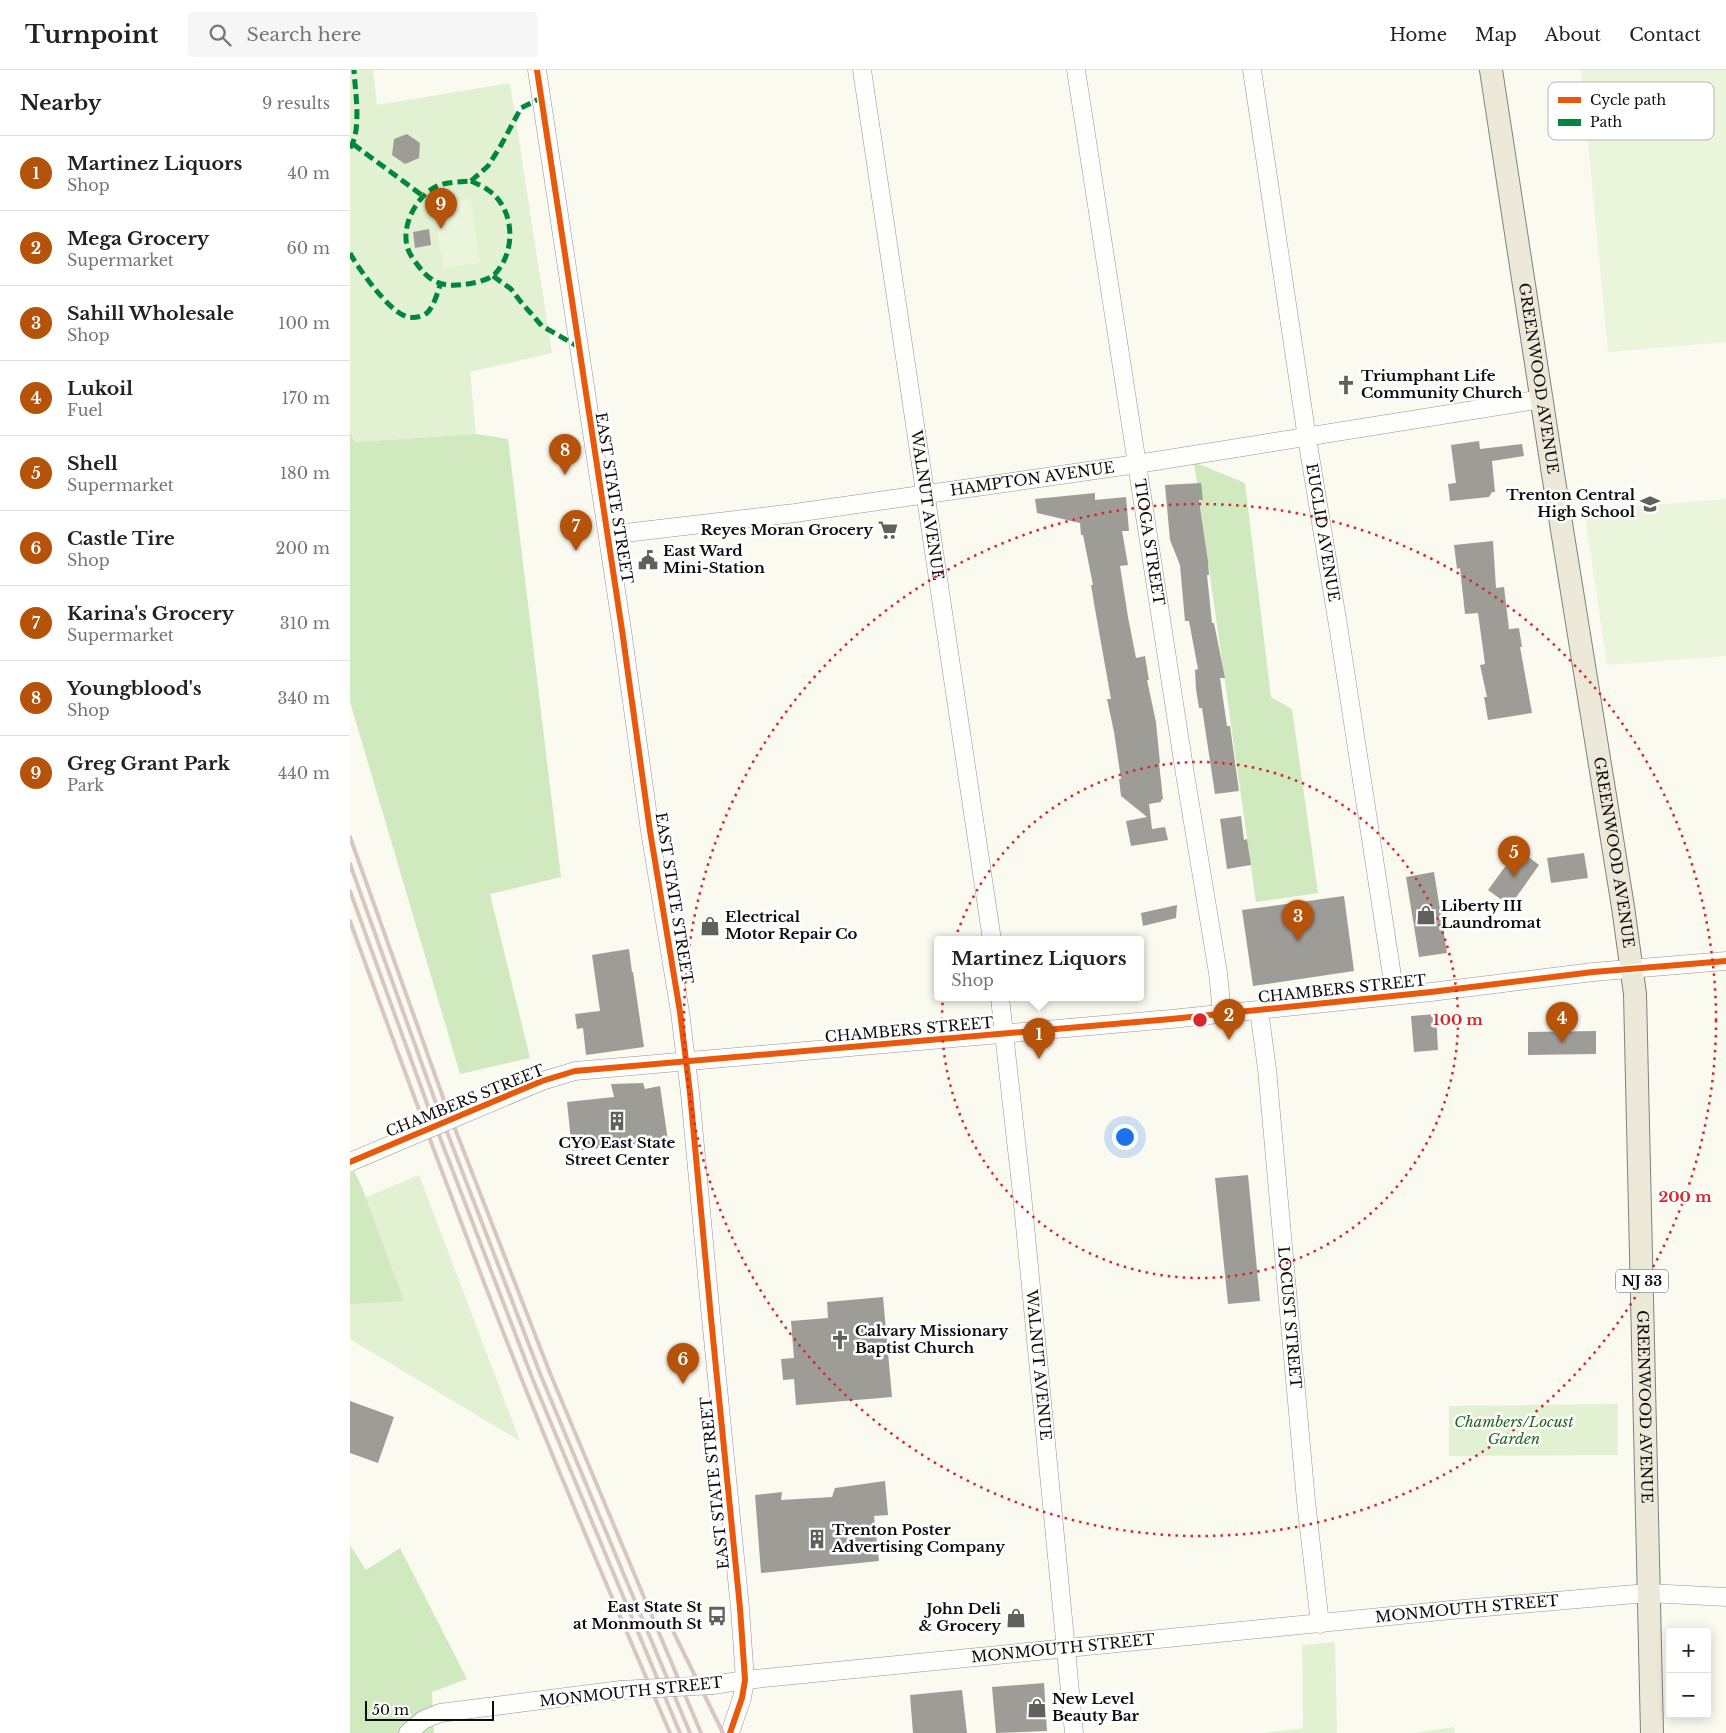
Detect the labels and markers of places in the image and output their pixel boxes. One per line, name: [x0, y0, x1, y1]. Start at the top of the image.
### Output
pin: 9: [425, 188, 457, 229]
place label: Triumphant Life Community Church: [1361, 366, 1523, 402]
church icon: Triumphant Life Community Church: [1335, 374, 1357, 396]
pin: 8: [549, 434, 581, 475]
place label: Trenton Central High School: [1506, 485, 1636, 521]
school or university icon: Trenton Central High School: [1639, 493, 1661, 515]
pin: 7: [560, 510, 592, 551]
supermarket icon: Reyes Moran Grocery: [877, 519, 899, 541]
place label: Reyes Moran Grocery: [701, 520, 873, 539]
place label: East Ward Mini-Station: [663, 541, 765, 577]
public building icon: East Ward Mini-Station: [637, 549, 659, 571]
pin: 5: [1498, 836, 1530, 877]
place label: Liberty III Laundromat: [1441, 896, 1541, 932]
pin: 3: [1282, 900, 1314, 941]
shop icon: Liberty III Laundromat: [1415, 904, 1437, 926]
place label: Electrical Motor Repair Co: [725, 907, 857, 943]
shop icon: Electrical Motor Repair Co: [699, 915, 721, 937]
pin: 2: [1213, 999, 1245, 1040]
pin: 4: [1546, 1002, 1578, 1043]
centre of rings: [1191, 1011, 1209, 1029]
pin: 1: [1023, 1018, 1055, 1059]
building icon: CYO East State Street Center: [606, 1110, 628, 1132]
place label: CYO East State Street Center: [559, 1133, 676, 1169]
place label: Calvary Missionary Baptist Church: [855, 1321, 1008, 1357]
church icon: Calvary Missionary Baptist Church: [829, 1329, 851, 1351]
pin: 6: [667, 1343, 699, 1384]
place label: Trenton Poster Advertising Company: [831, 1520, 1005, 1556]
building icon: Trenton Poster Advertising Company: [806, 1528, 828, 1550]
place label: East State St at Monmouth St: [573, 1597, 702, 1633]
place label: John Deli & Grocery: [919, 1599, 1002, 1635]
bus stop icon: East State St at Monmouth St: [706, 1605, 728, 1627]
shop icon: John Deli & Grocery: [1005, 1607, 1027, 1629]
place label: New Level Beauty Bar: [1052, 1689, 1140, 1725]
shop icon: New Level Beauty Bar: [1026, 1697, 1048, 1719]

